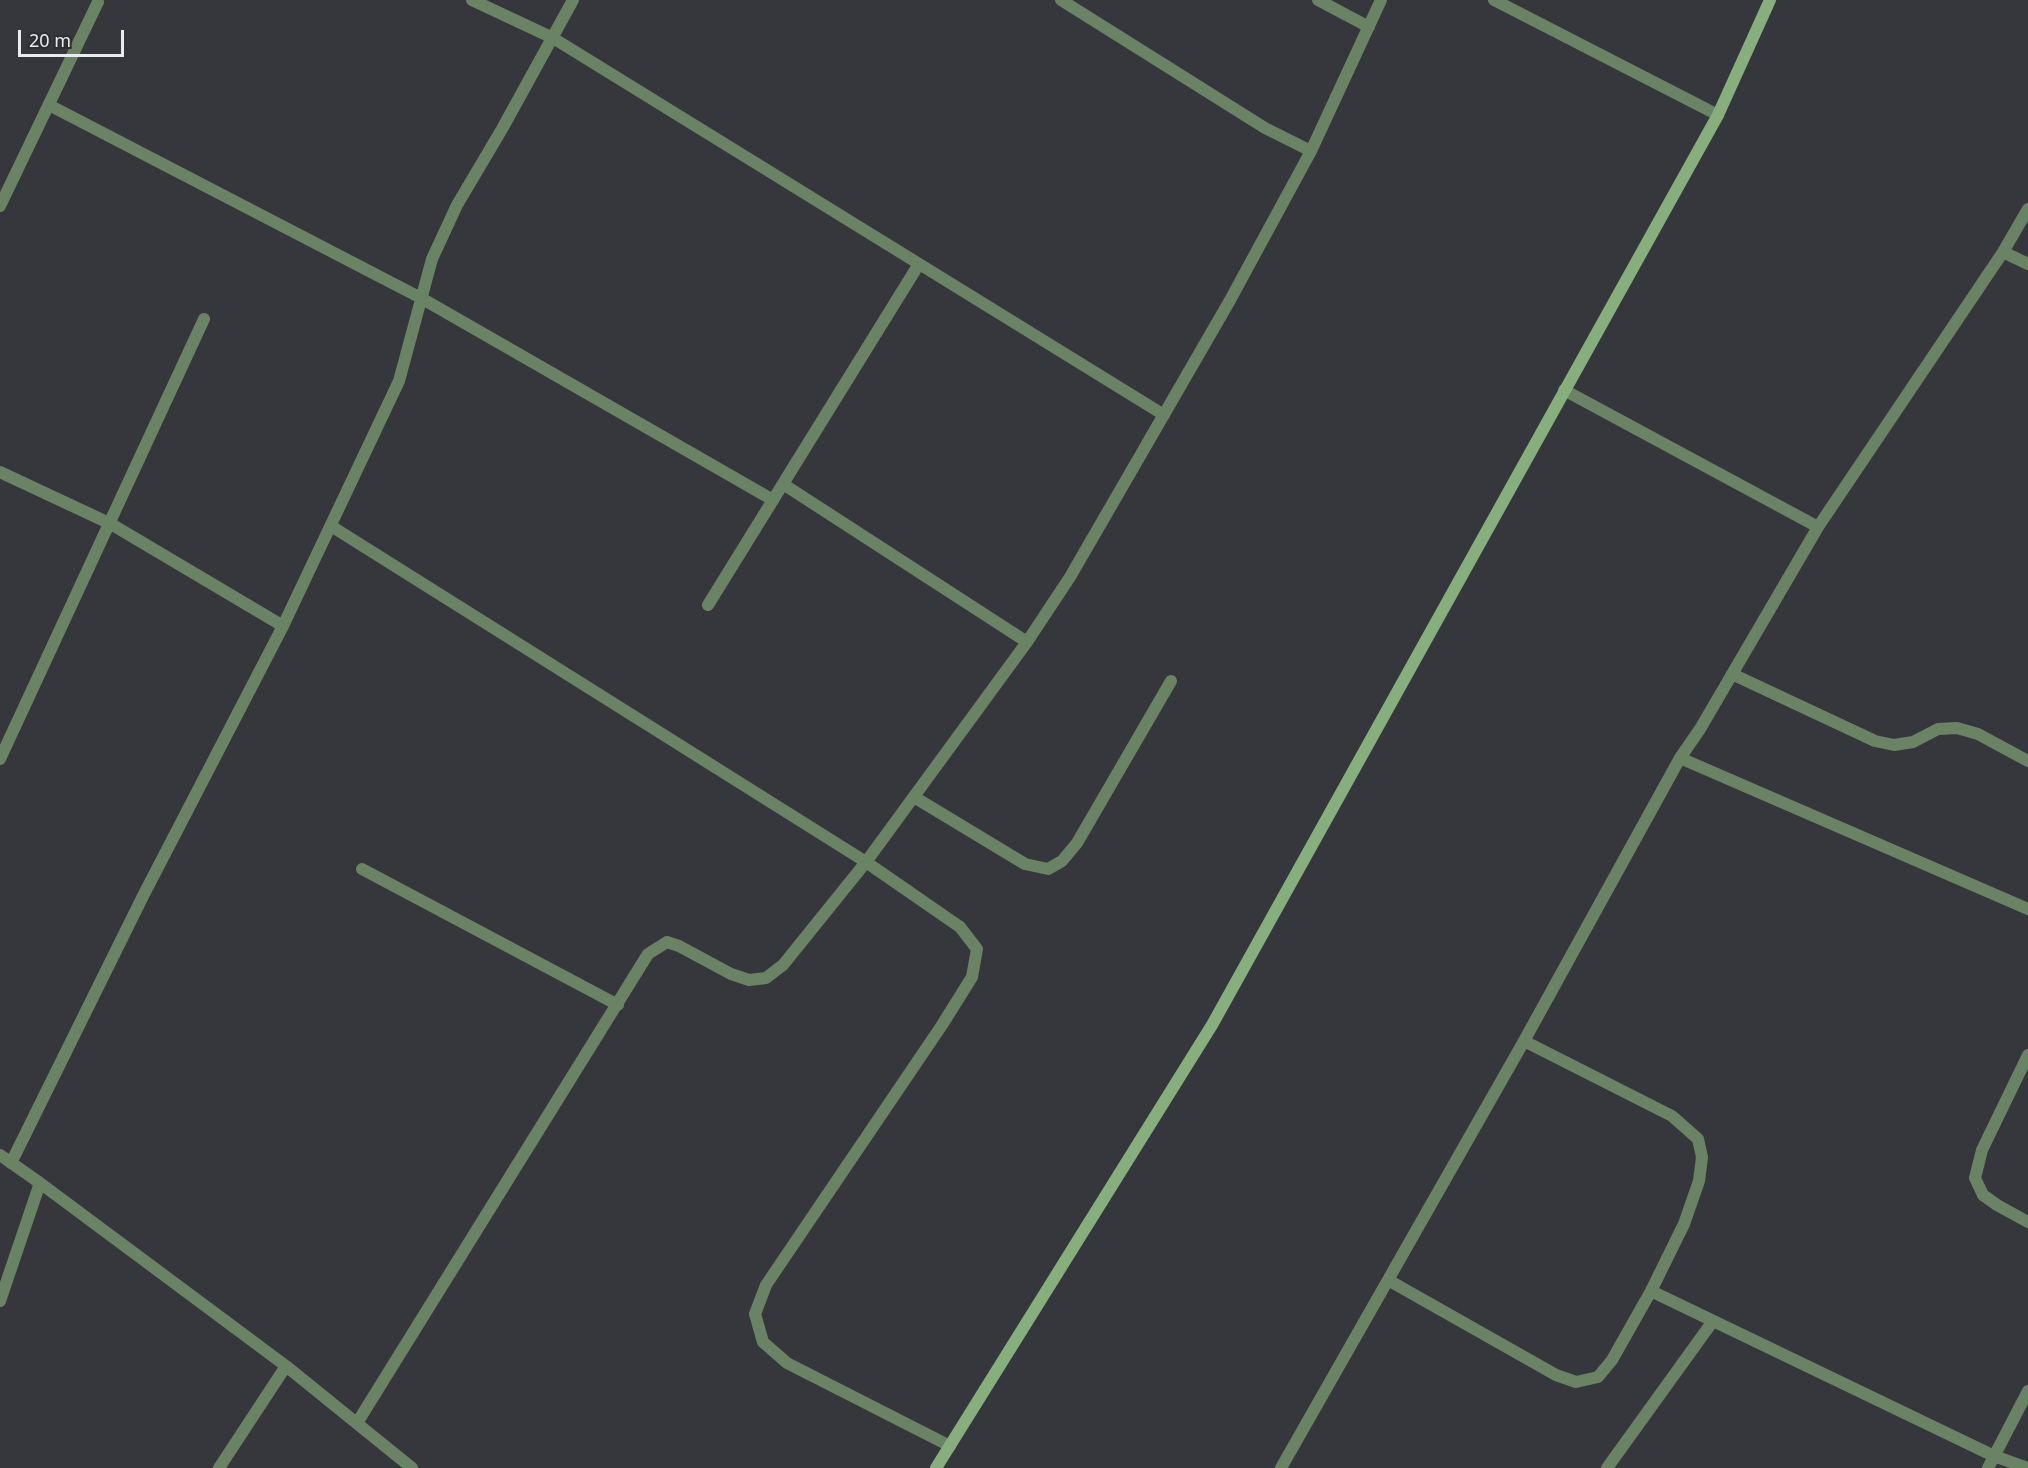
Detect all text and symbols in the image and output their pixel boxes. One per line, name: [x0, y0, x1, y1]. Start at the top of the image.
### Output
scale bar: [21, 18, 128, 56]
text: 20 m: [29, 28, 71, 52]

